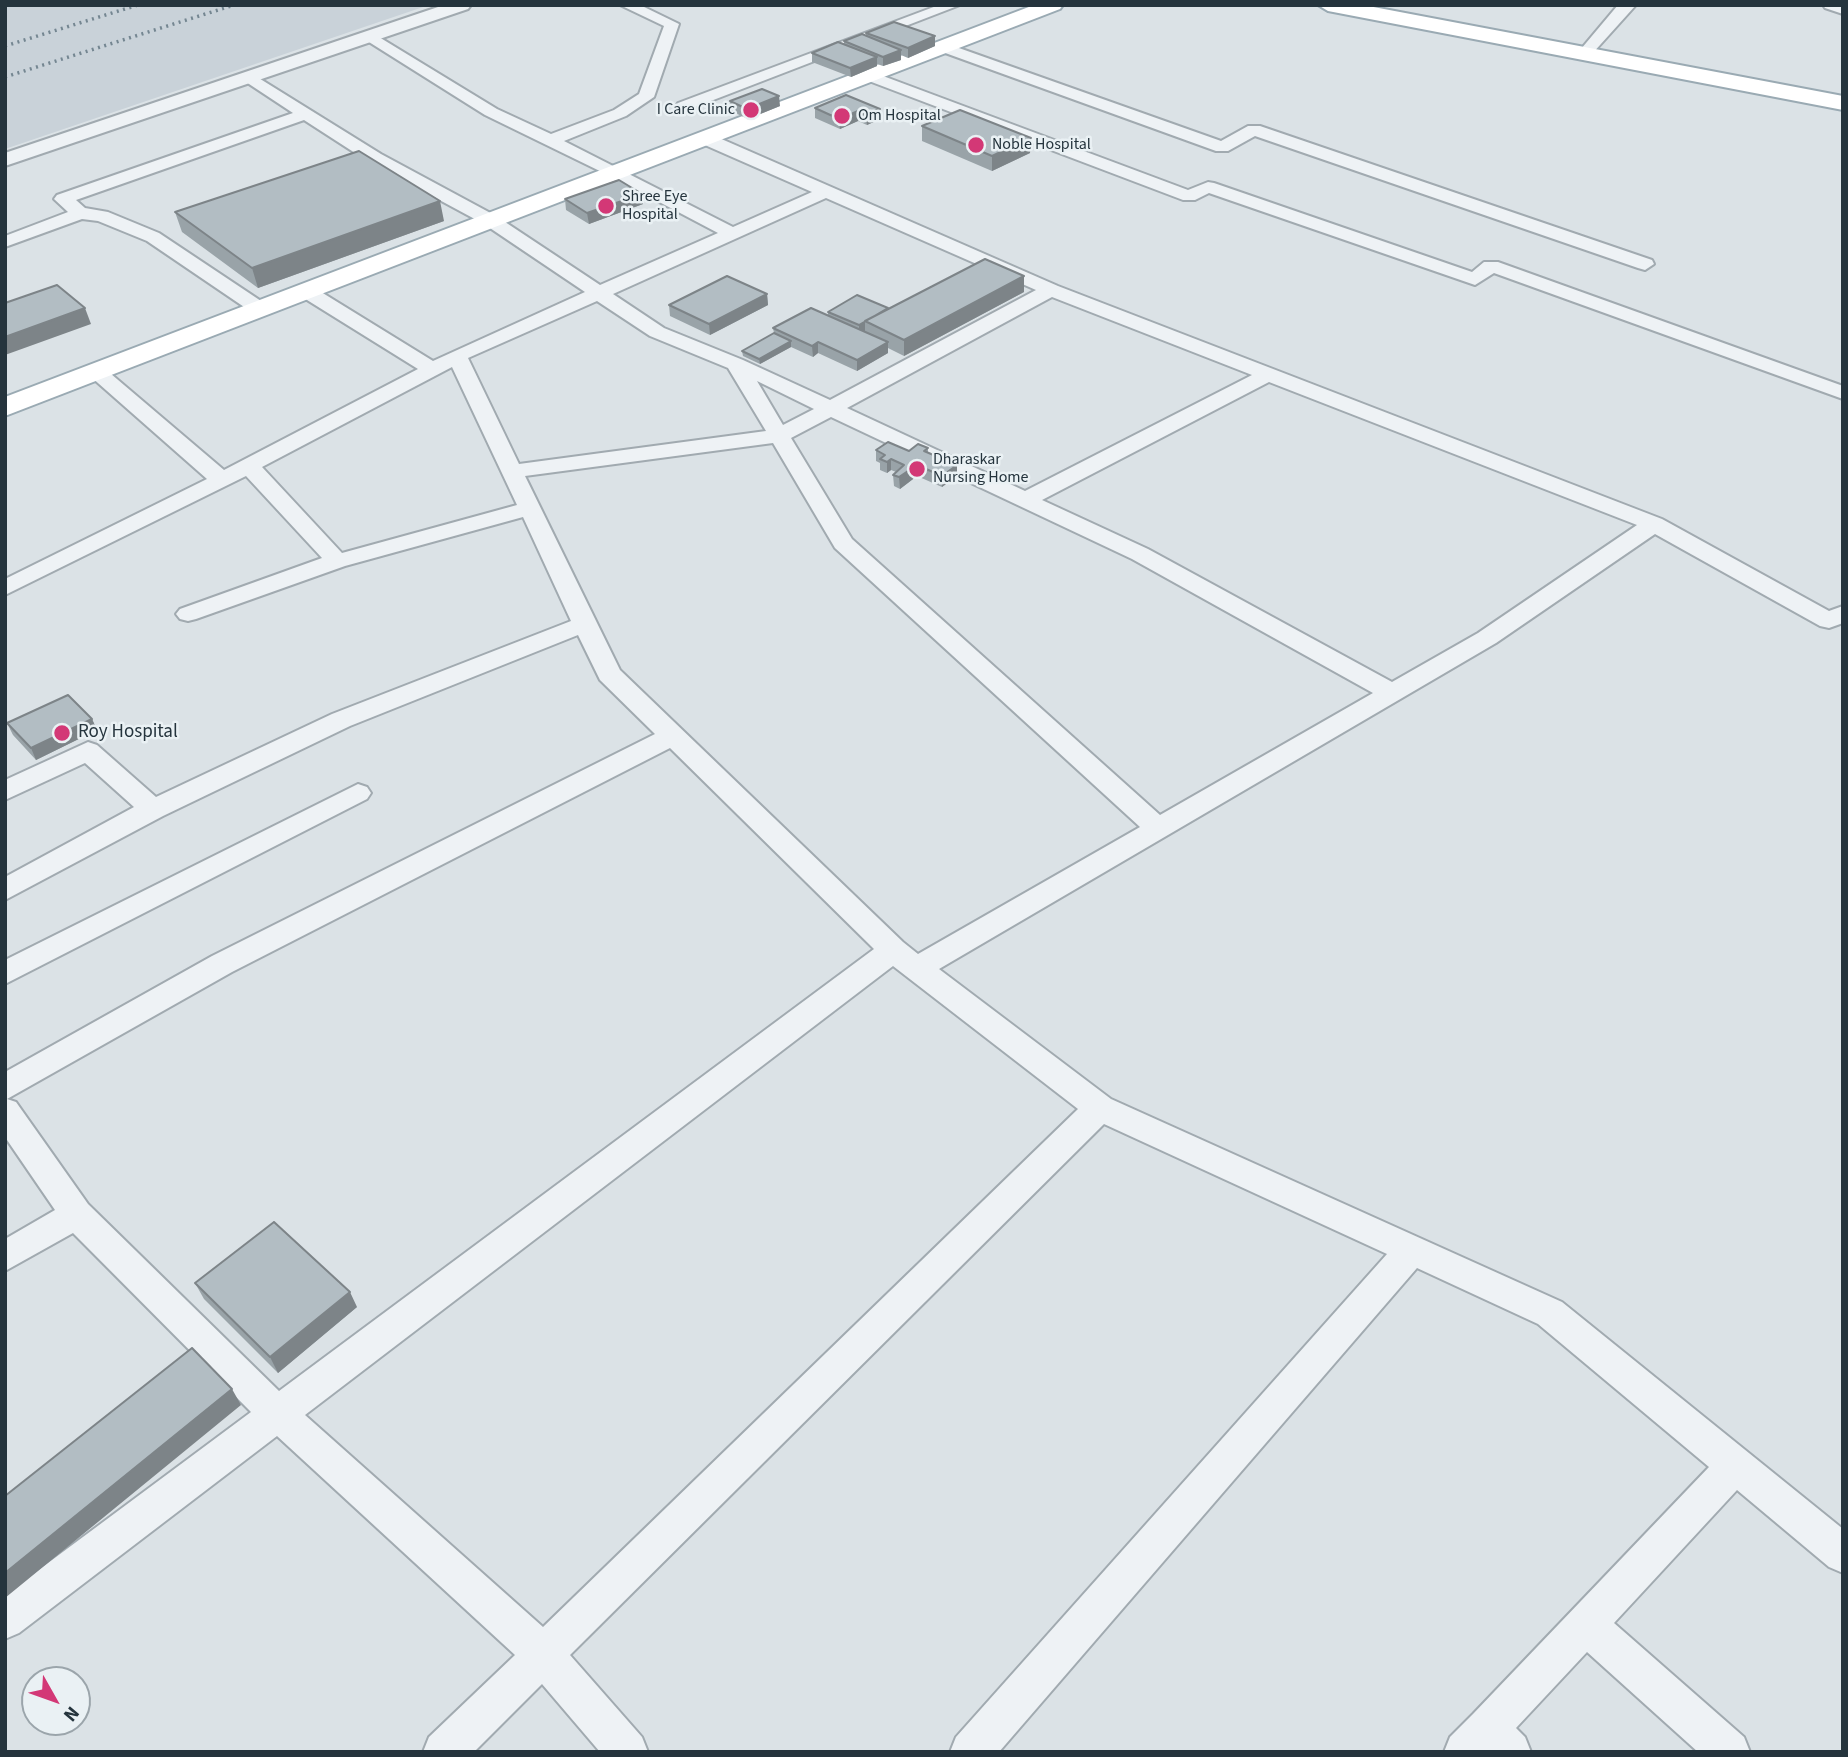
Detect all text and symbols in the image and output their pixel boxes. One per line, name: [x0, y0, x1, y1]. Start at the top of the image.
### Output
place label: I Care Clinic: [657, 100, 735, 120]
marker: I Care Clinic: [741, 100, 761, 120]
marker: Om Hospital: [832, 106, 852, 126]
place label: Om Hospital: [858, 106, 941, 126]
marker: Noble Hospital: [966, 135, 986, 155]
place label: Noble Hospital: [992, 135, 1091, 155]
place label: Shree Eye Hospital: [622, 187, 687, 225]
marker: Shree Eye Hospital: [596, 196, 616, 216]
place label: Dharaskar Nursing Home: [933, 450, 1029, 488]
marker: Dharaskar Nursing Home: [907, 459, 927, 479]
place label: Roy Hospital: [78, 722, 178, 744]
marker: Roy Hospital: [52, 723, 72, 743]
north arrow: [21, 1666, 91, 1736]
text: N: [57, 1700, 85, 1727]

